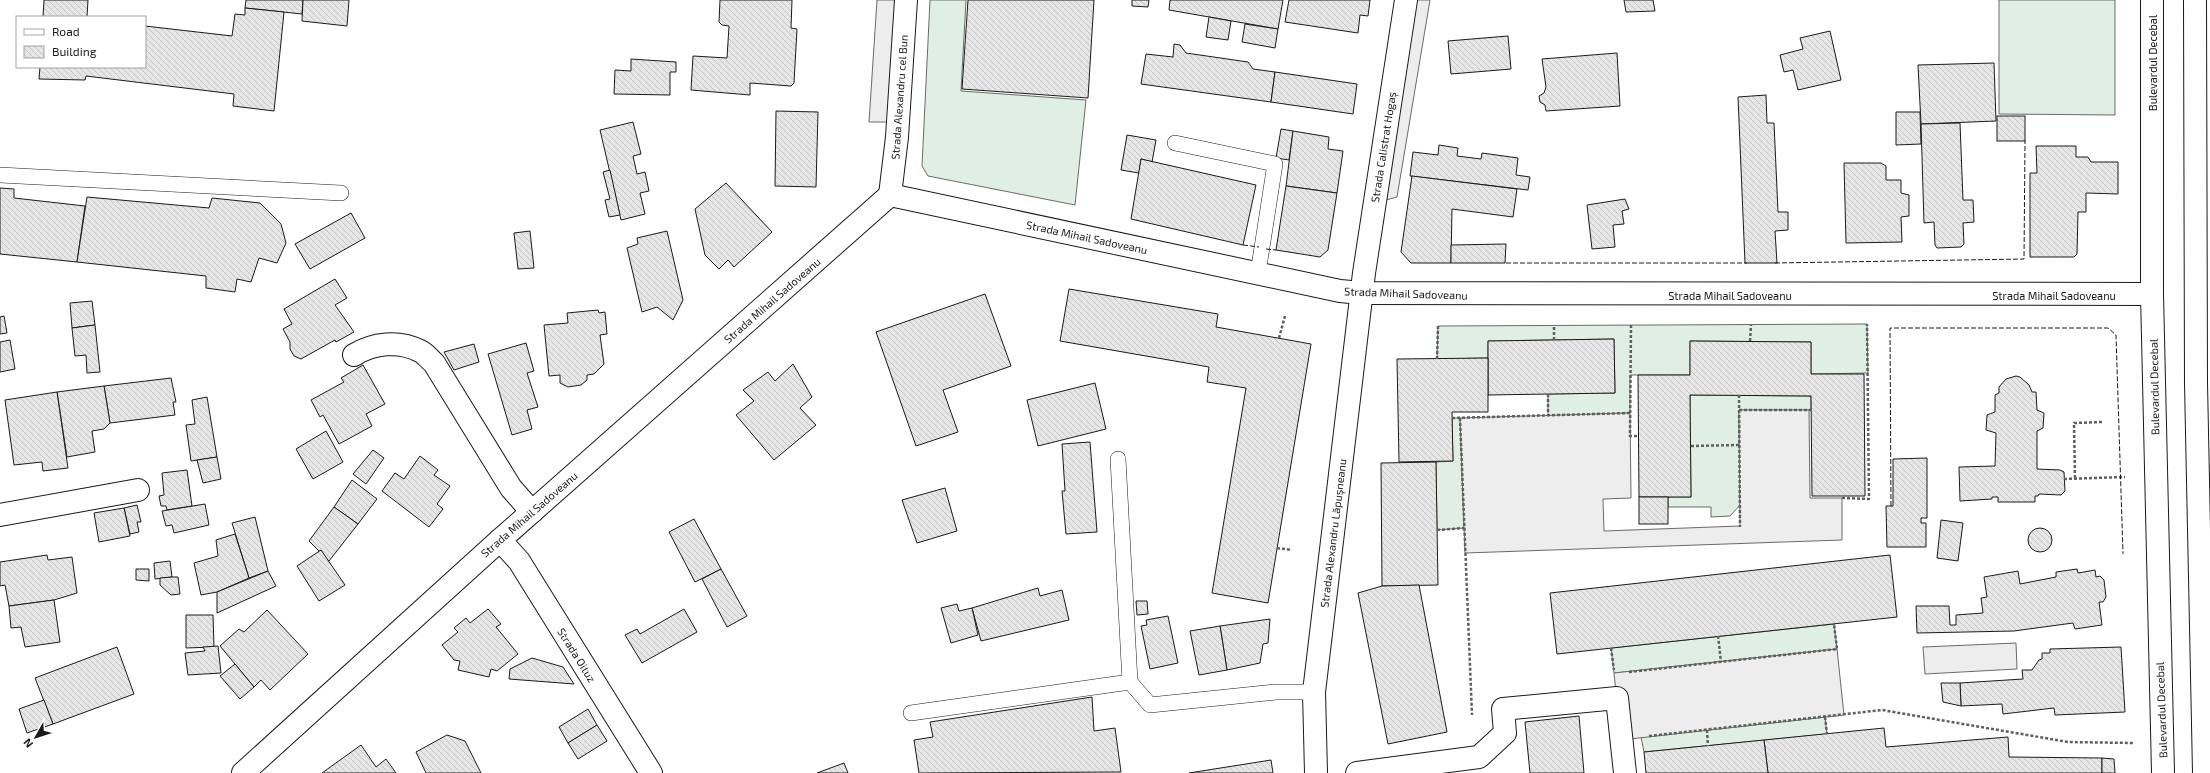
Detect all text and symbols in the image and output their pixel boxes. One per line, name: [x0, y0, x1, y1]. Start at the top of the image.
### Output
street label: Bulevardul Decebal: [2146, 14, 2159, 111]
legend: [16, 16, 146, 68]
text: Road: [52, 24, 80, 38]
street label: Strada Alexandru cel Bun: [888, 34, 910, 160]
text: Building: [52, 44, 97, 58]
street label: Strada Calistrat Hogaș: [1368, 90, 1400, 204]
street label: Strada Mihail Sadoveanu: [1025, 218, 1149, 256]
street label: Strada Mihail Sadoveanu: [721, 255, 823, 345]
street label: Strada Mihail Sadoveanu: [1344, 284, 1468, 302]
street label: Strada Mihail Sadoveanu: [1668, 289, 1792, 302]
street label: Strada Mihail Sadoveanu: [1992, 289, 2116, 302]
street label: Bulevardul Decebal: [2147, 338, 2161, 435]
street label: Strada Alexandru Lăpușneanu: [1317, 458, 1351, 608]
street label: Strada Mihail Sadoveanu: [478, 469, 580, 559]
street label: Strada Oituz: [555, 625, 599, 685]
street label: Bulevardul Decebal: [2153, 661, 2169, 758]
north arrow: [16, 717, 56, 757]
text: N: [20, 736, 35, 751]

